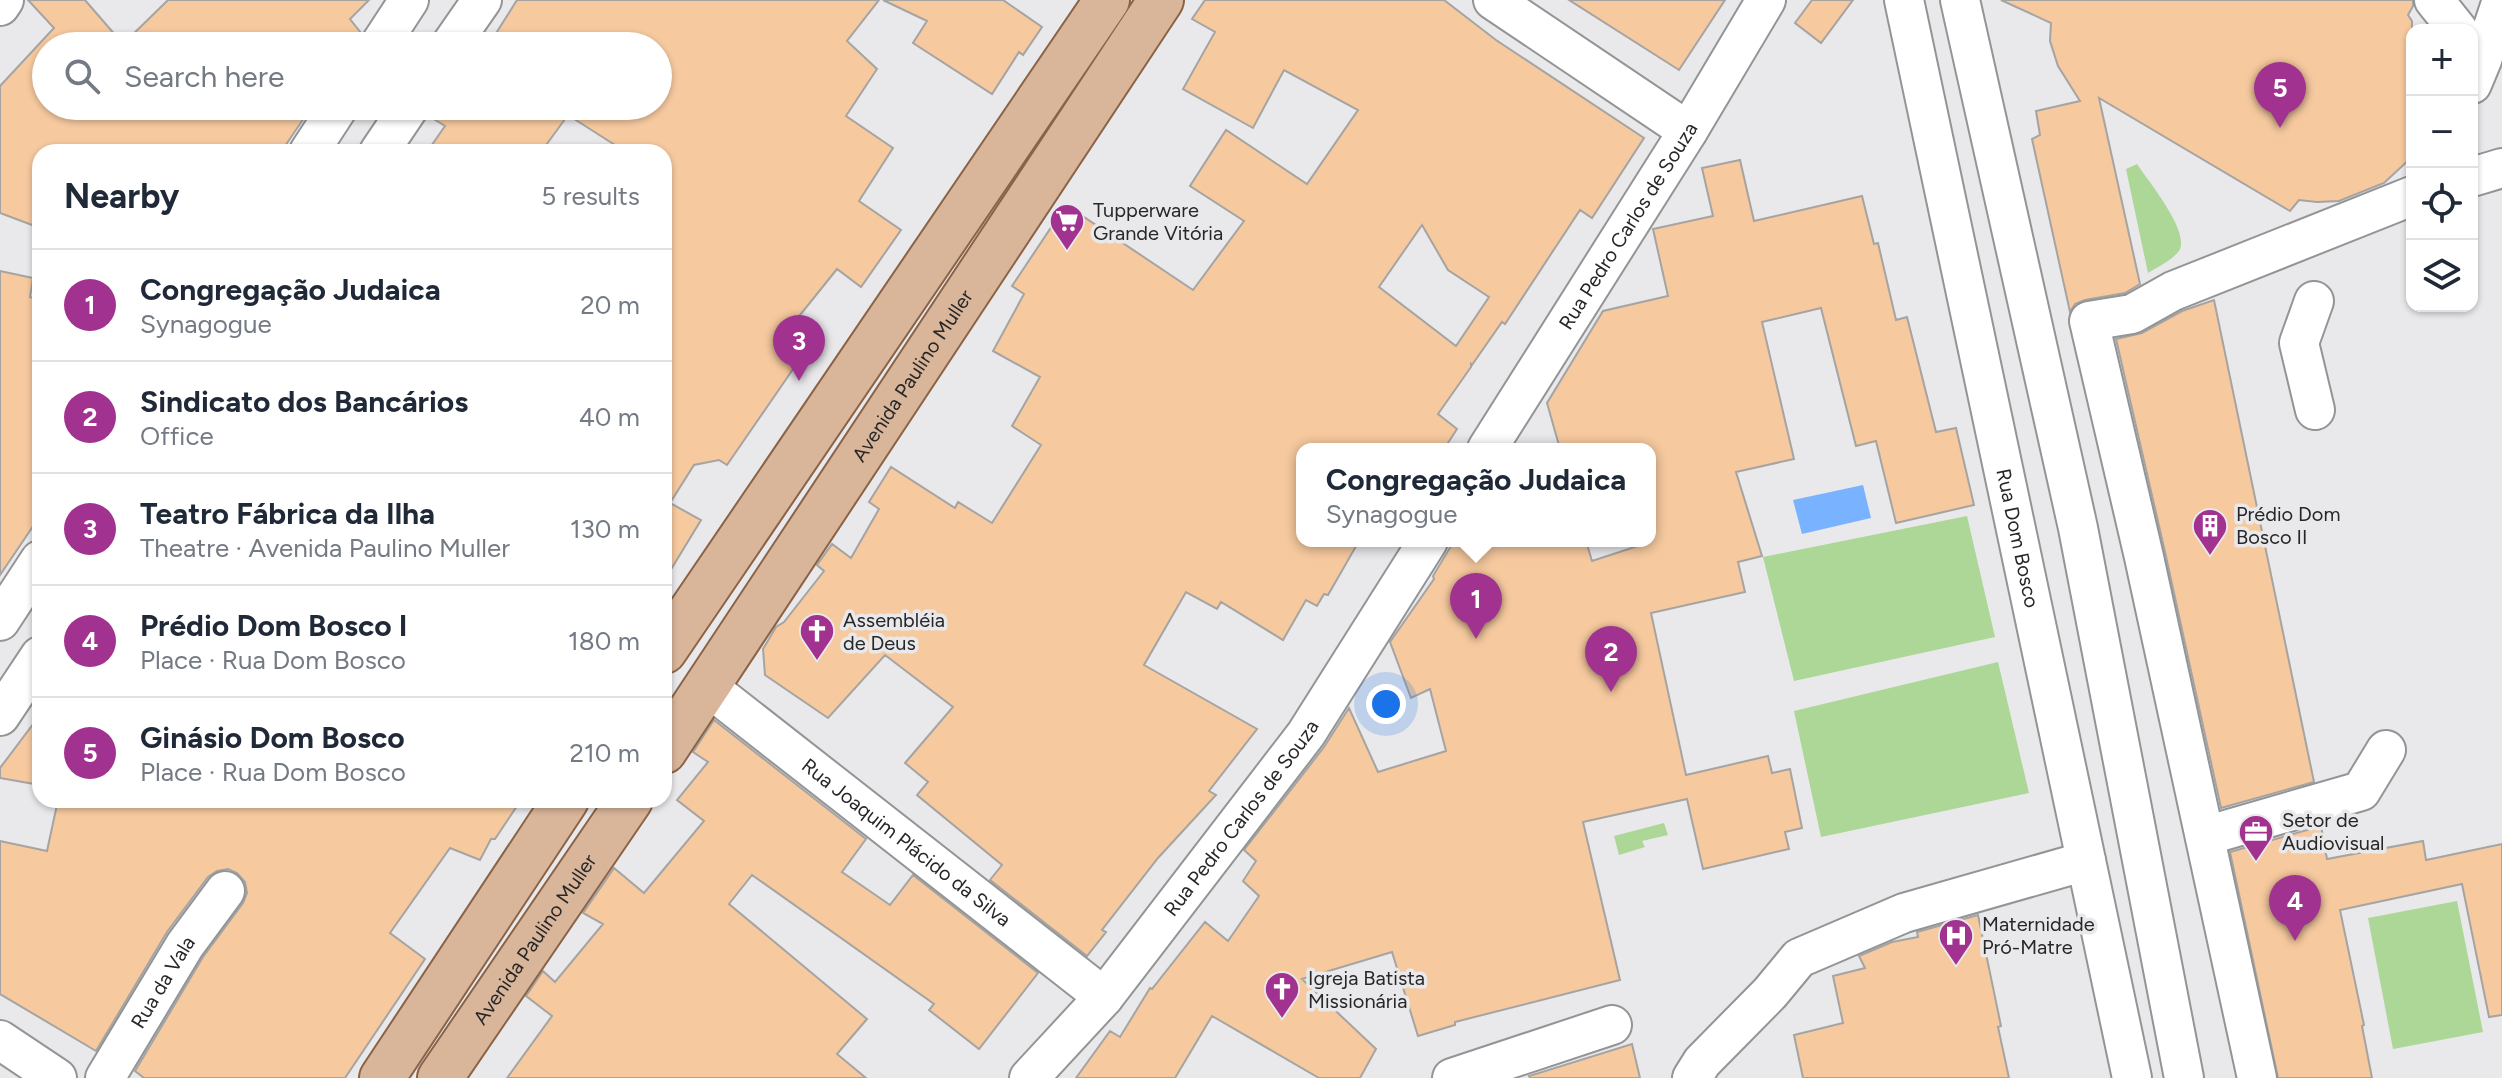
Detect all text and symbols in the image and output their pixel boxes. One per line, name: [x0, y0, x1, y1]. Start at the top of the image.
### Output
map controls: [2406, 24, 2478, 312]
button: +: [2406, 24, 2478, 96]
search box: [32, 32, 672, 120]
icon: search: [60, 54, 104, 98]
text: Search here: [124, 58, 284, 95]
pin: 5: [2254, 62, 2306, 128]
button: −: [2406, 96, 2478, 168]
street label: Rua Pedro Carlos de Souza: [1554, 118, 1702, 334]
button: locate: [2406, 168, 2478, 240]
text: Nearby: [64, 176, 179, 217]
text: 5 results: [541, 180, 640, 212]
place label: Tupperware Grande Vitória: [1093, 198, 1223, 245]
supermarket icon: Tupperware Grande Vitória: [1048, 202, 1086, 252]
button: layers: [2406, 240, 2478, 312]
text: Congregação Judaica: [140, 271, 441, 308]
street label: Avenida Paulino Muller: [847, 285, 978, 466]
text: 1: [85, 289, 95, 321]
text: 20 m: [580, 289, 640, 321]
text: Synagogue: [140, 308, 272, 340]
pin: 3: [773, 315, 825, 381]
text: Sindicato dos Bancários: [140, 383, 468, 420]
text: 2: [82, 401, 98, 433]
text: 40 m: [579, 401, 640, 433]
text: Office: [140, 420, 214, 452]
popup: [1296, 443, 1656, 547]
text: Congregação Judaica: [1326, 461, 1626, 498]
street label: Rua Dom Bosco: [1991, 466, 2044, 610]
text: Teatro Fábrica da Ilha: [140, 495, 435, 532]
text: Synagogue: [1326, 498, 1457, 530]
place label: Prédio Dom Bosco II: [2236, 502, 2340, 549]
building icon: Prédio Dom Bosco II: [2191, 507, 2229, 557]
text: 3: [83, 513, 97, 545]
text: 130 m: [570, 513, 640, 545]
text: Theatre · Avenida Paulino Muller: [140, 532, 510, 564]
pin: 1: [1450, 573, 1502, 639]
text: Prédio Dom Bosco I: [140, 607, 408, 644]
place label: Assembléia de Deus: [843, 608, 945, 655]
church icon: Assembléia de Deus: [798, 612, 836, 662]
text: 4: [82, 625, 98, 657]
text: 180 m: [568, 625, 640, 657]
pin: 2: [1585, 626, 1637, 692]
text: Place · Rua Dom Bosco: [140, 644, 406, 676]
your location: [1366, 684, 1406, 724]
street label: Rua Pedro Carlos de Souza: [1159, 716, 1324, 921]
text: Ginásio Dom Bosco: [140, 719, 405, 756]
text: 5: [82, 737, 98, 769]
text: 210 m: [570, 737, 640, 769]
street label: Rua Joaquim Plácido da Silva: [797, 753, 1016, 932]
text: Place · Rua Dom Bosco: [140, 756, 406, 788]
place label: Setor de Audiovisual: [2282, 808, 2385, 855]
office icon: Setor de Audiovisual: [2237, 813, 2275, 863]
street label: Avenida Paulino Muller: [468, 849, 602, 1029]
pin: 4: [2269, 875, 2321, 941]
place label: Maternidade Pró-Matre: [1982, 912, 2095, 959]
hospital icon: Maternidade Pró-Matre: [1937, 917, 1975, 967]
street label: Rua da Vala: [126, 931, 200, 1033]
place label: Igreja Batista Missionária: [1308, 966, 1425, 1013]
church icon: Igreja Batista Missionária: [1263, 970, 1301, 1020]

